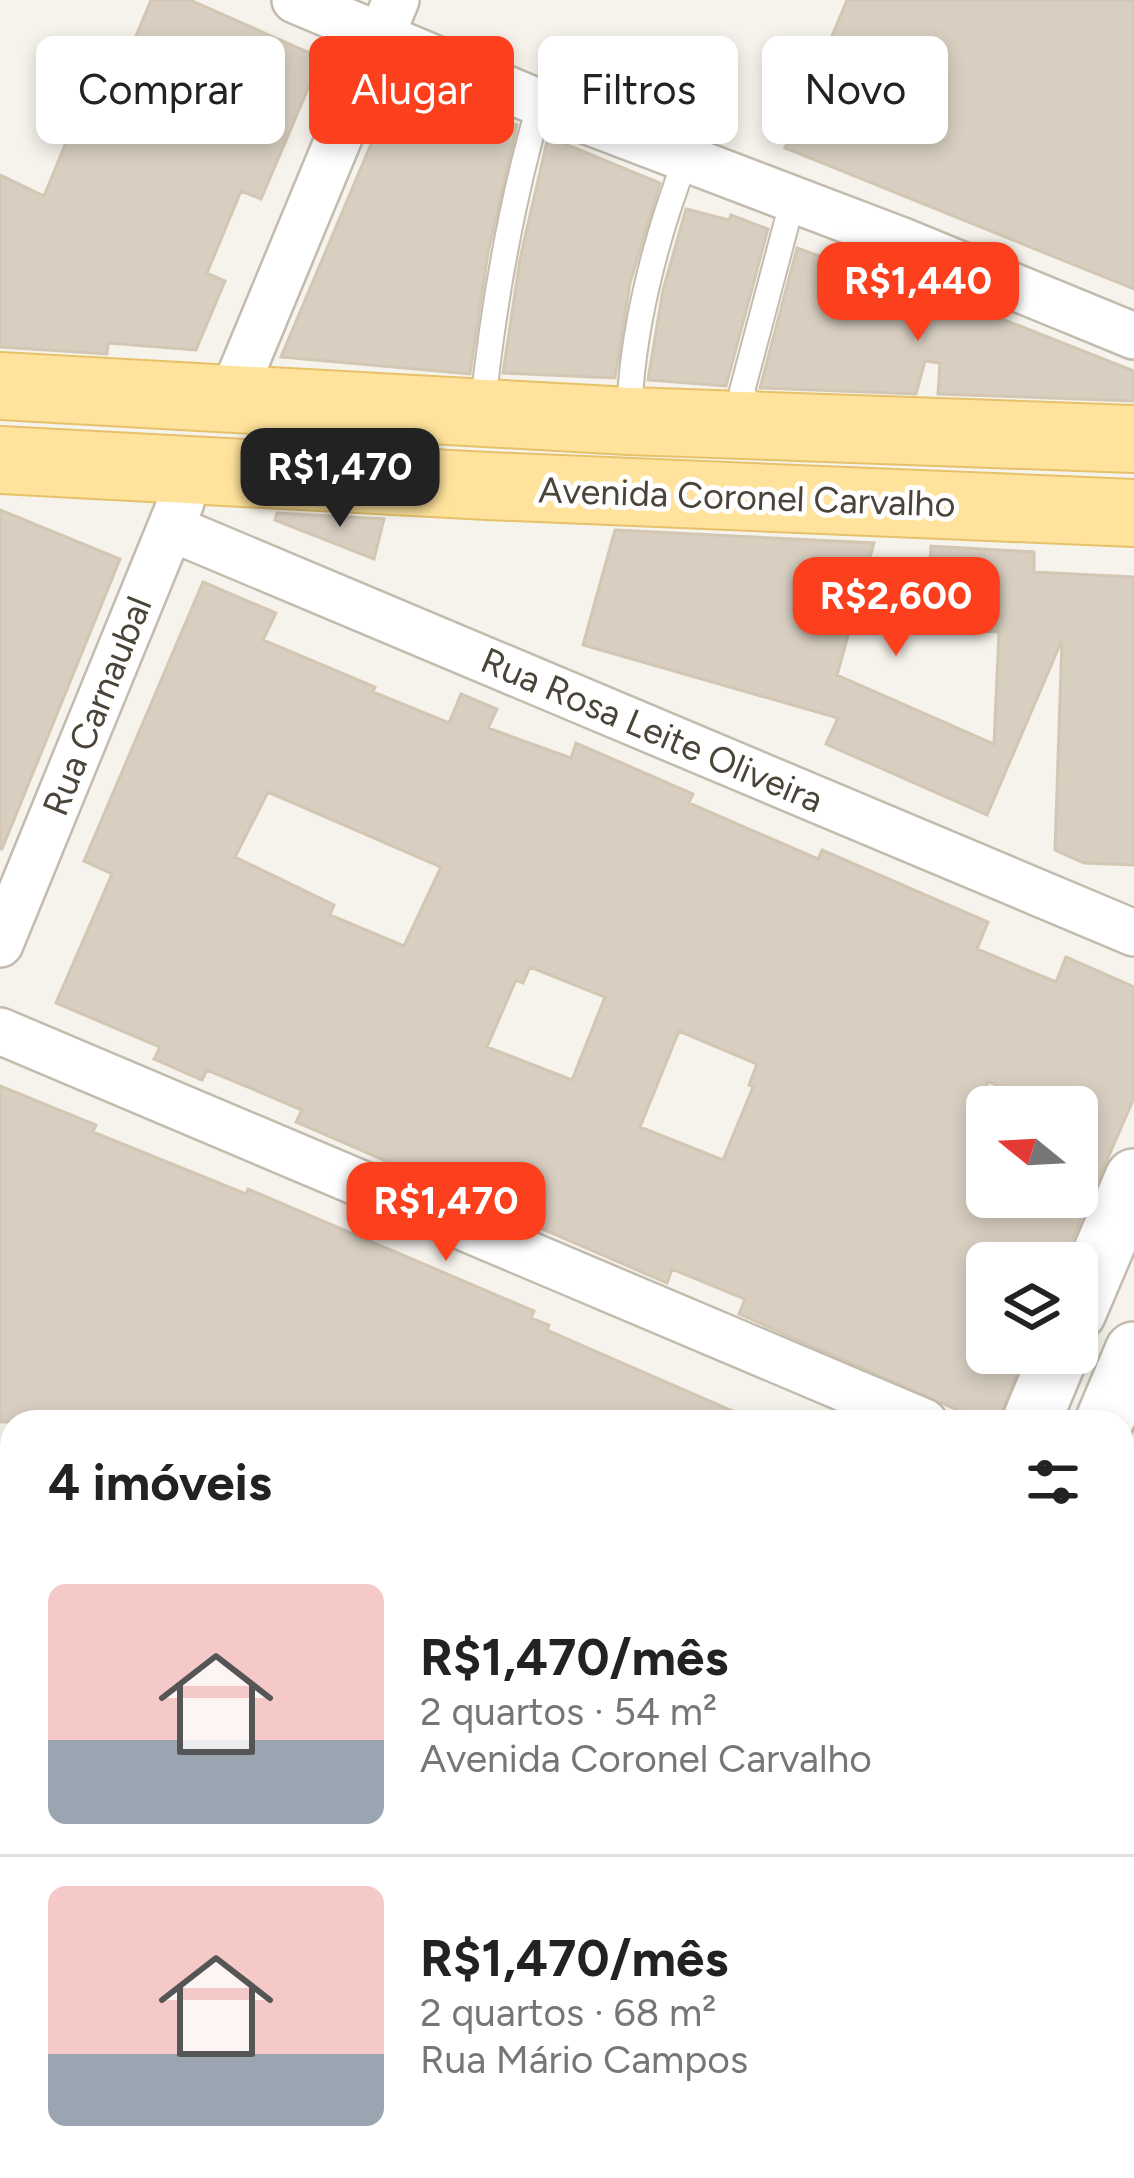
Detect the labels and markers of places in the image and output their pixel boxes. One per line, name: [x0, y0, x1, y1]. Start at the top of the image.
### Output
pin: R$1,440: [807, 242, 1029, 344]
pin: R$1,470: [229, 428, 451, 530]
pin: R$2,600: [785, 557, 1007, 659]
pin: R$1,470: [335, 1162, 557, 1264]

